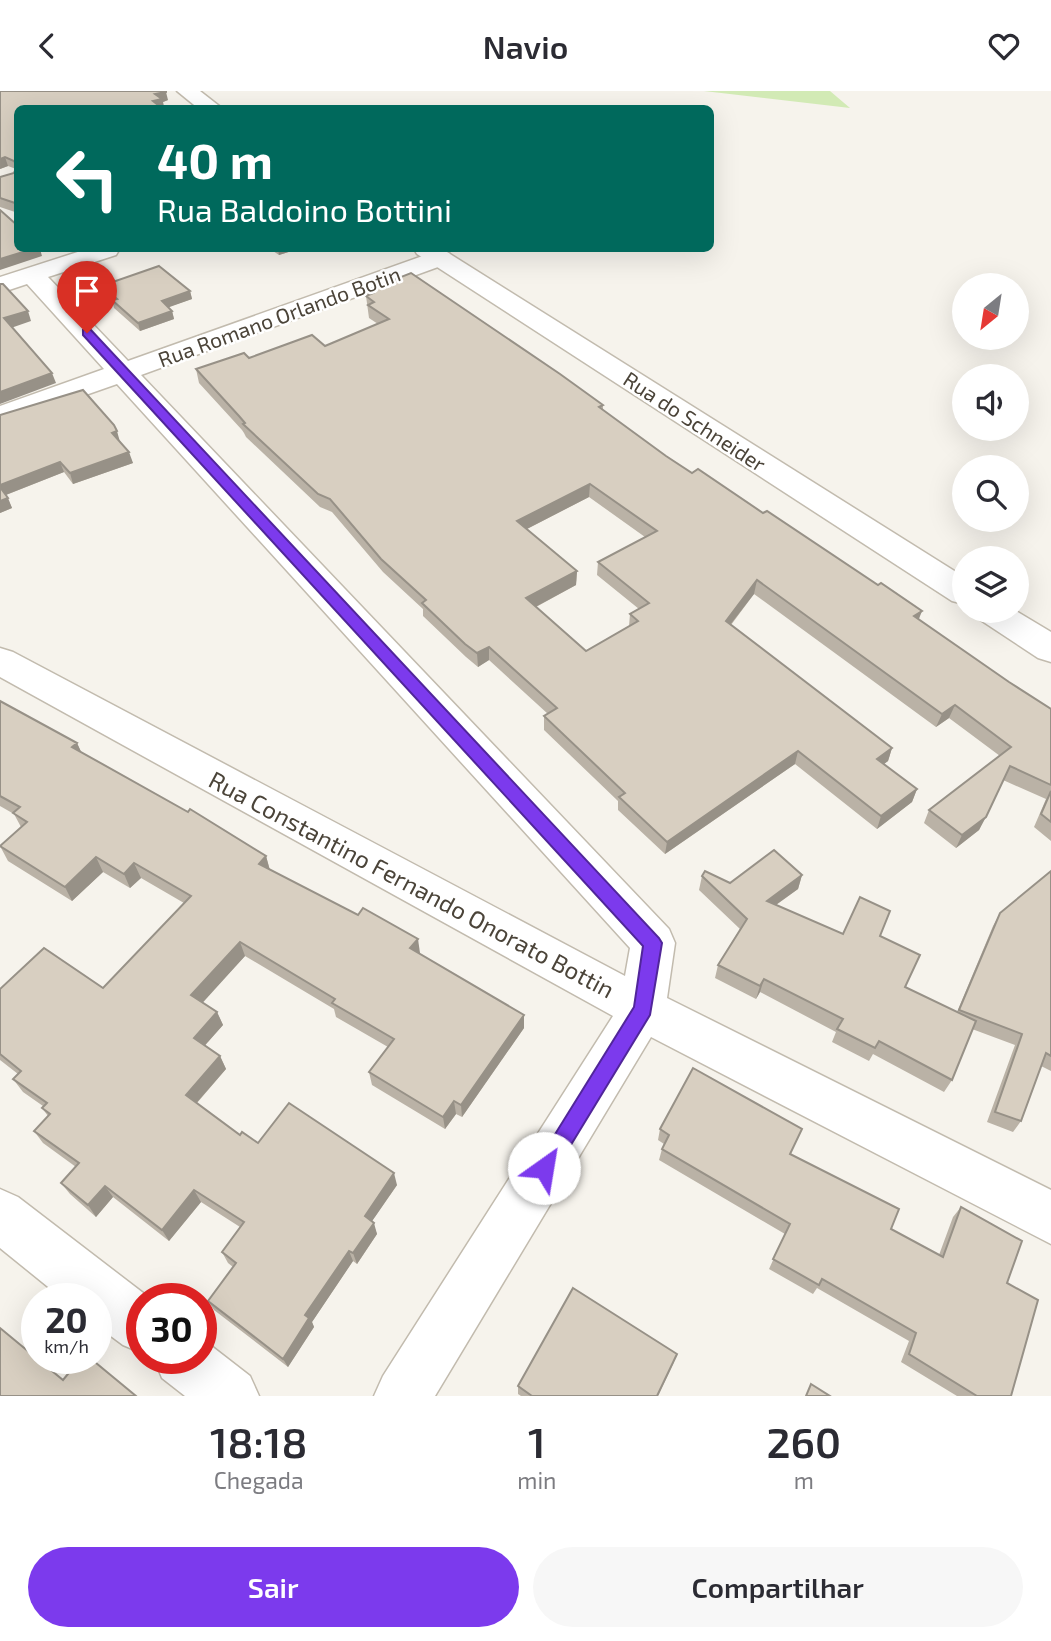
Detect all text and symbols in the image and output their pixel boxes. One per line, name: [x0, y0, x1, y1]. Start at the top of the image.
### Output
icon: back: [28, 27, 66, 65]
text: Navio: [483, 27, 568, 65]
icon: heart: [985, 27, 1023, 65]
text: 40 m: [157, 130, 273, 189]
icon: left: [42, 133, 133, 224]
text: Rua Baldoino Bottini: [157, 190, 452, 228]
street label: Rua Romano Orlando Botin: [154, 260, 404, 372]
pin: [57, 261, 117, 333]
icon: arrive: [68, 272, 106, 310]
north arrow: [952, 273, 1029, 350]
map controls: [952, 273, 1029, 623]
button: sound: [952, 364, 1029, 441]
street label: Rua do Schneider: [619, 366, 771, 477]
button: search: [952, 455, 1029, 532]
button: layers: [952, 546, 1029, 623]
street label: Rua Constantino Fernando Onorato Bottin: [204, 764, 620, 1004]
position arrow: [507, 1131, 581, 1205]
speed limit sign: 30: [126, 1283, 217, 1374]
text: 20: [45, 1298, 88, 1340]
text: km/h: [44, 1335, 89, 1357]
text: 18:18: [210, 1416, 307, 1466]
text: 1: [528, 1416, 546, 1466]
text: 260: [766, 1416, 841, 1466]
text: Chegada: [214, 1466, 304, 1494]
text: min: [517, 1466, 556, 1494]
text: m: [794, 1466, 814, 1494]
button: Sair: [28, 1547, 519, 1627]
button: Compartilhar: [533, 1547, 1023, 1627]

